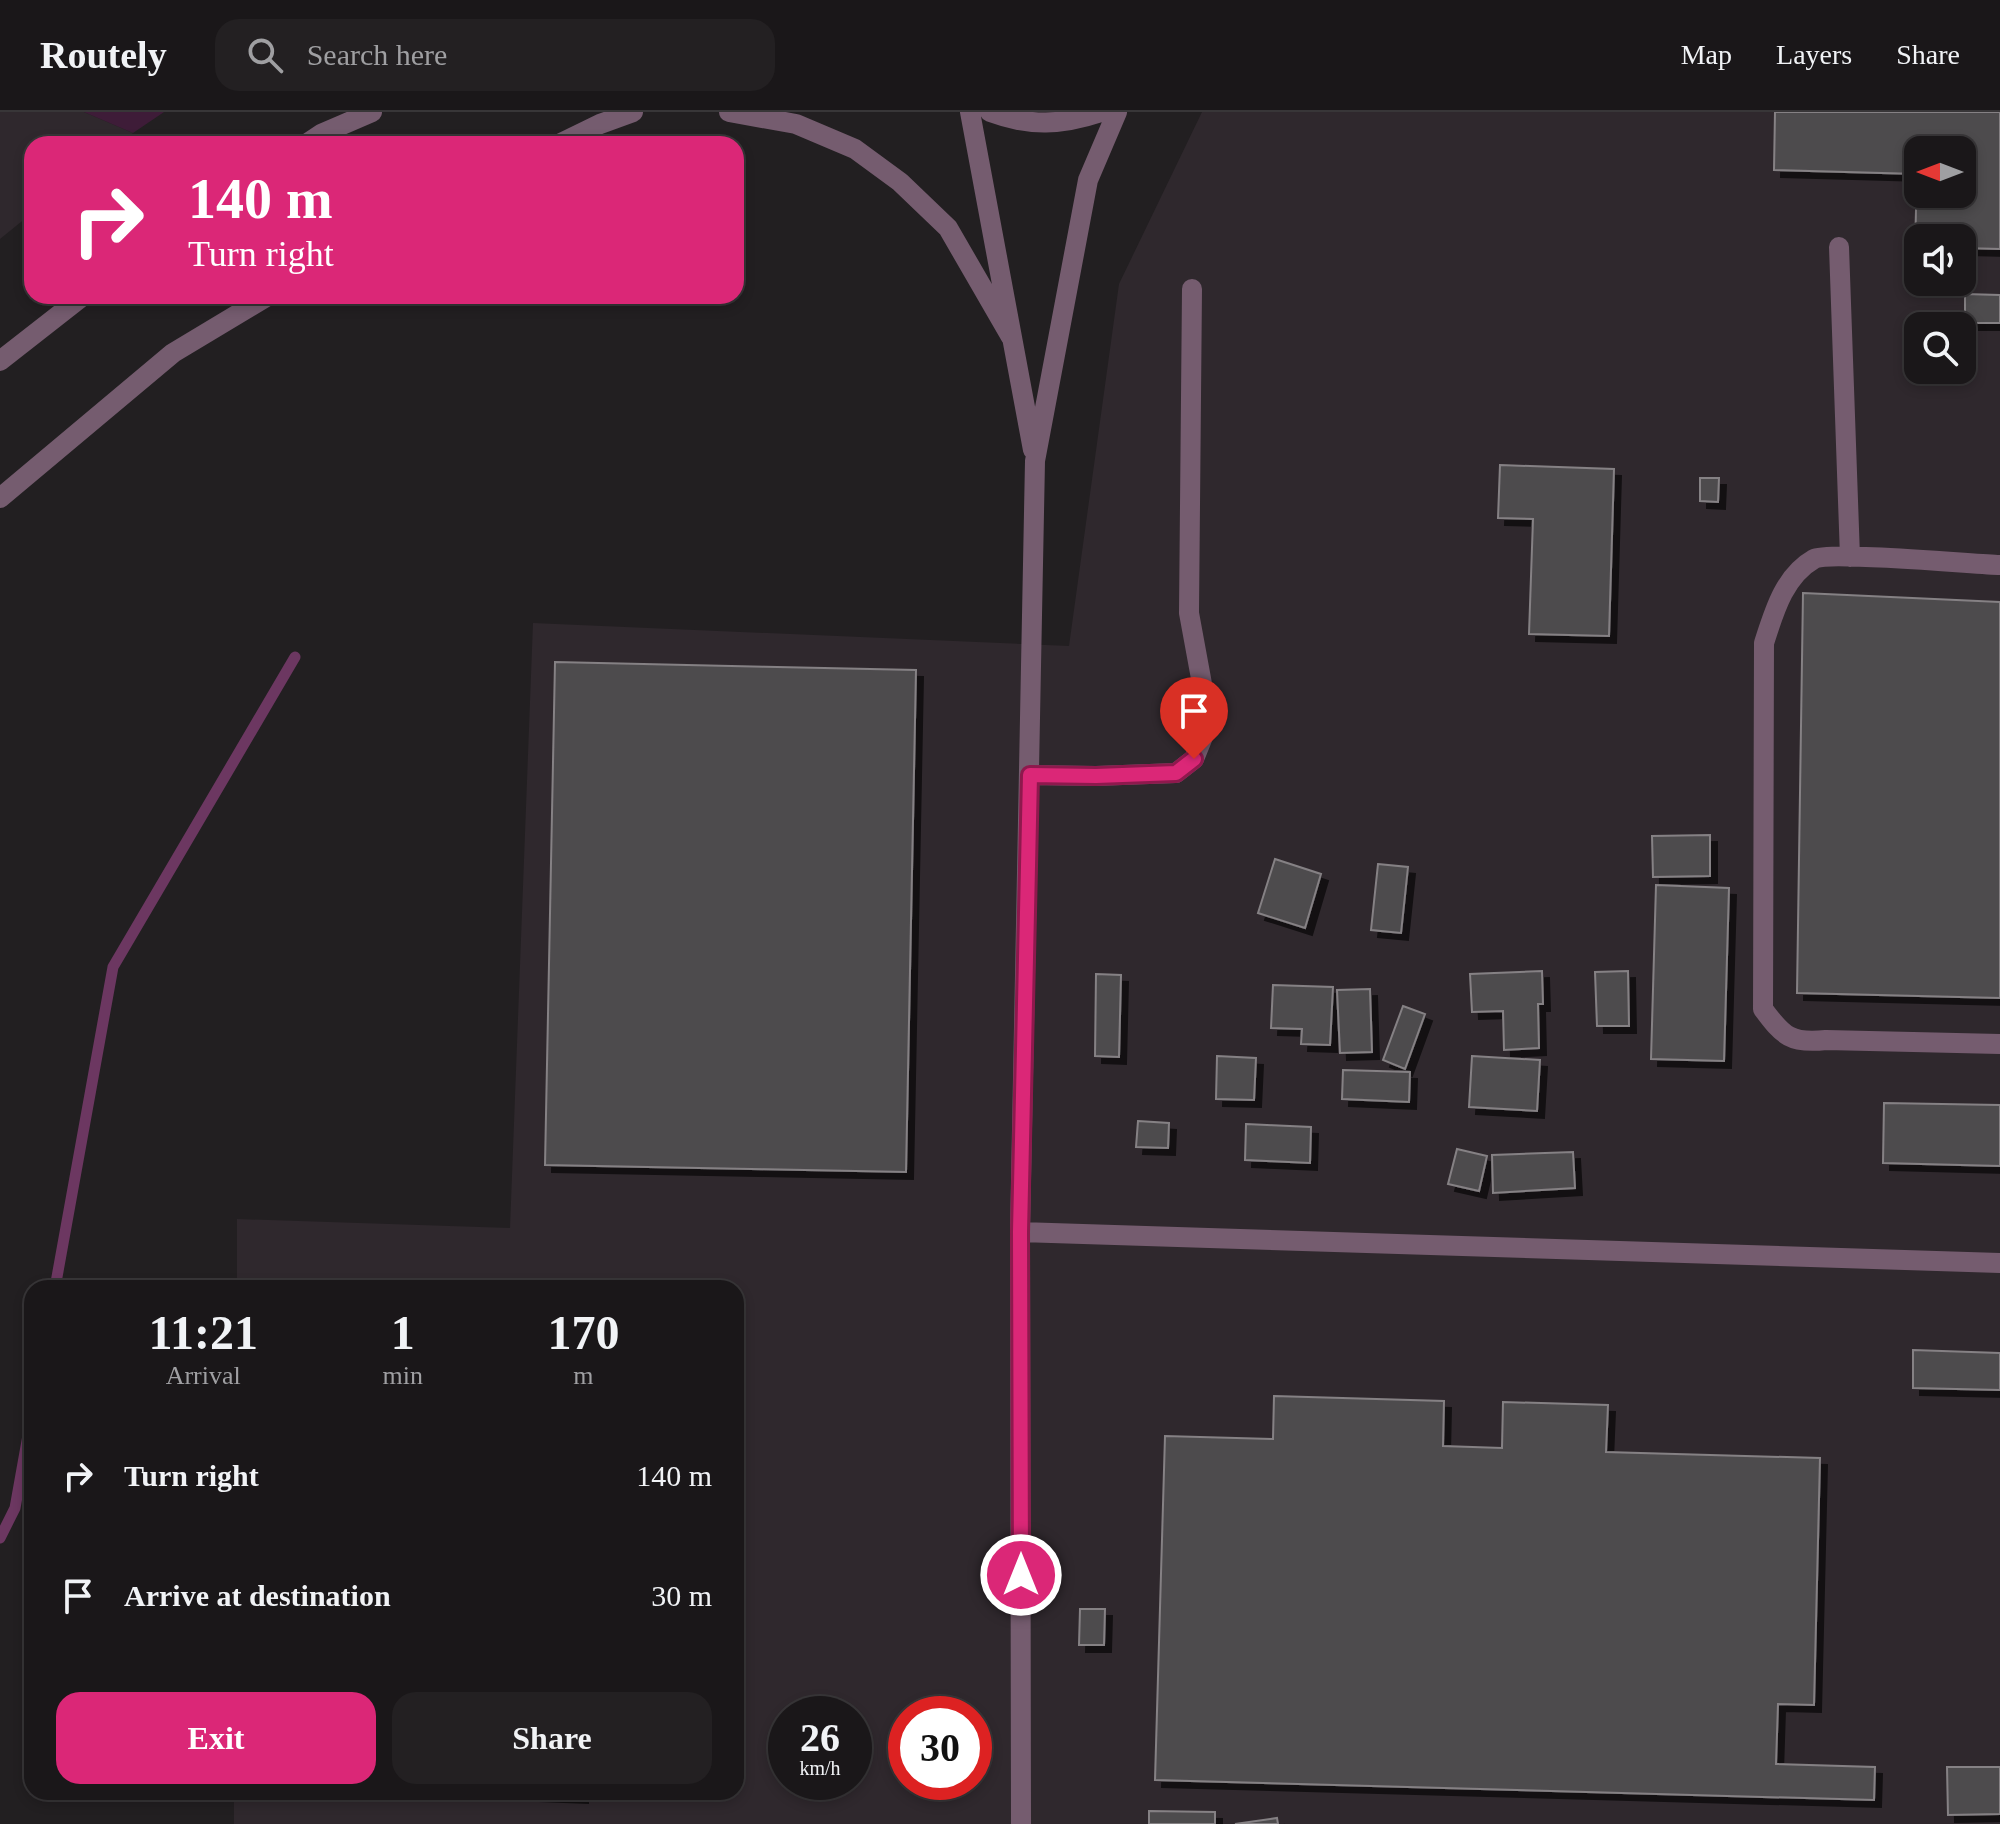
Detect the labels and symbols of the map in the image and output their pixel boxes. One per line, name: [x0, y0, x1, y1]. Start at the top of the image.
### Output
north arrow: [1904, 136, 1976, 208]
pin: [1160, 677, 1228, 759]
position arrow: [979, 1533, 1063, 1617]
speed limit sign: 30: [888, 1696, 992, 1800]

